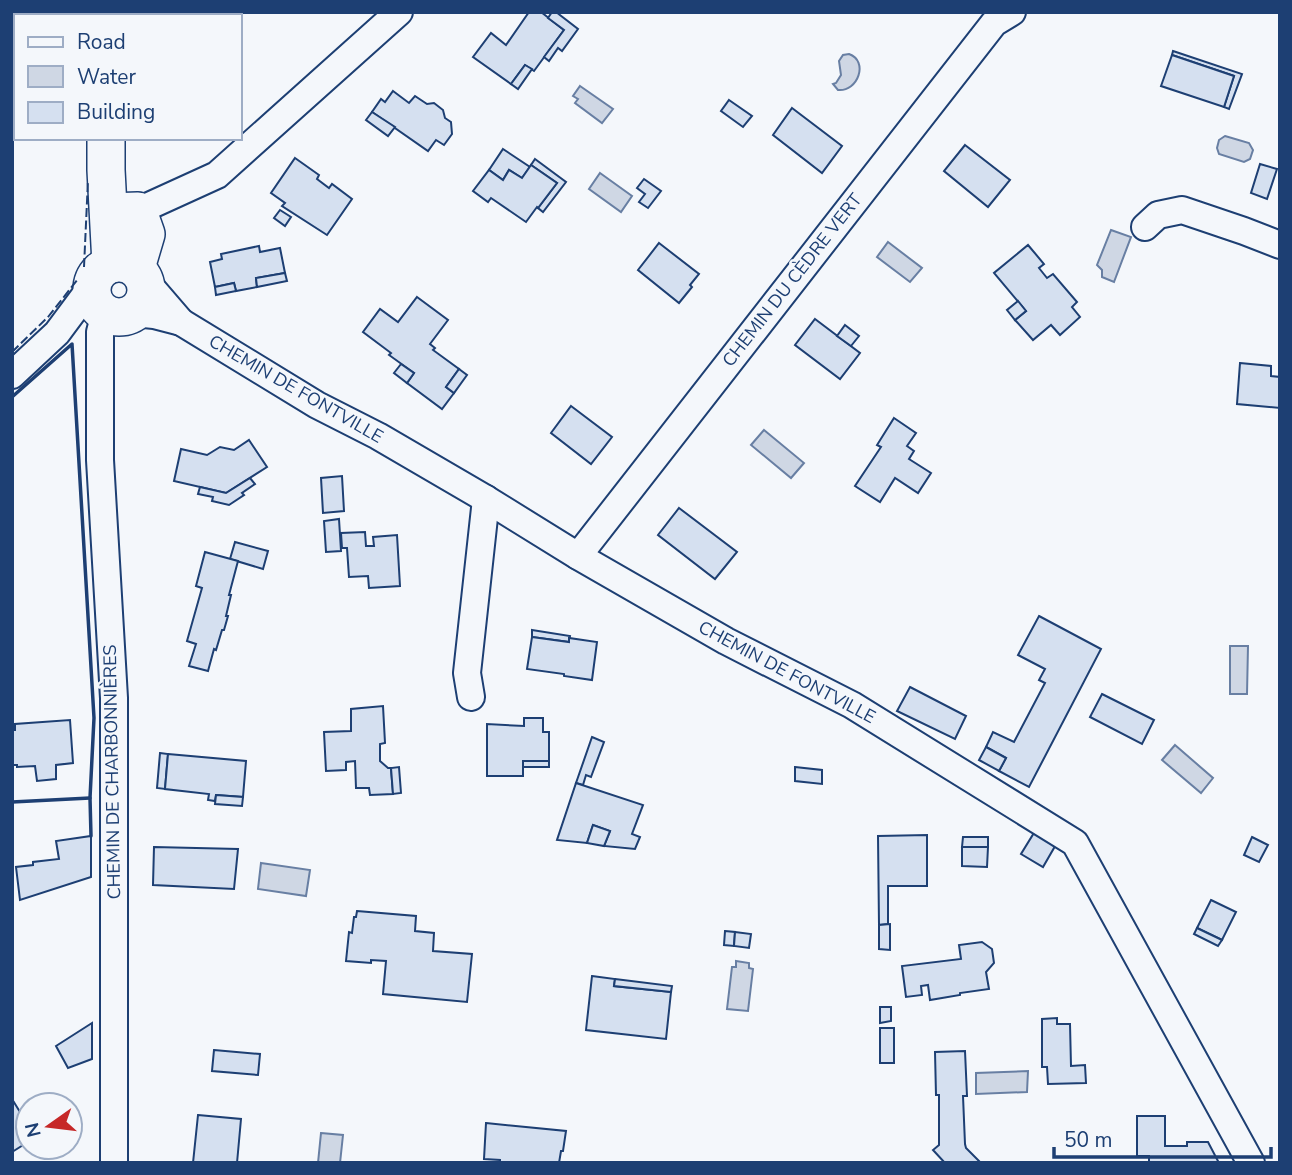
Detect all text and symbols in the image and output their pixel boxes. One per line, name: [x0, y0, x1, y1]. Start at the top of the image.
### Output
legend: [14, 14, 242, 140]
text: Road: [77, 28, 126, 56]
text: Water: [77, 63, 136, 91]
text: Building: [77, 98, 155, 126]
street label: CHEMIN DU CÈDRE VERT: [717, 188, 867, 372]
street label: CHEMIN DE FONTVILLE: [204, 329, 388, 449]
street label: CHEMIN DE FONTVILLE: [694, 615, 880, 729]
street label: CHEMIN DE CHARBONNIÈRES: [98, 644, 126, 900]
north arrow: [14, 1091, 84, 1161]
scale bar: [1054, 1116, 1271, 1160]
text: N: [19, 1120, 48, 1140]
text: 50 m: [1064, 1126, 1113, 1154]

